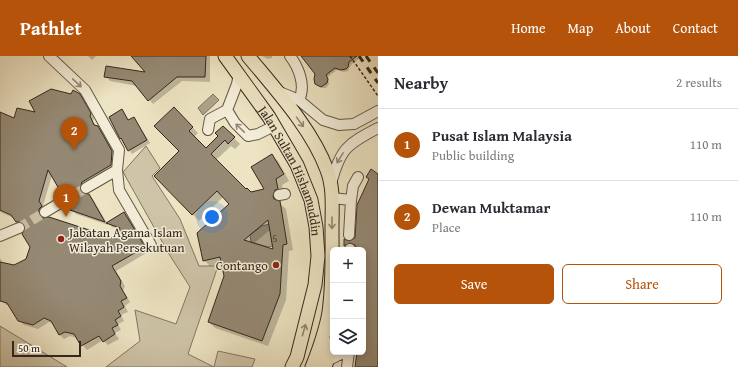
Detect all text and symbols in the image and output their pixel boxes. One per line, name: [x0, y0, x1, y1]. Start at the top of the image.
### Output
text: Pathlet: [20, 14, 82, 42]
text: Home: [511, 18, 546, 38]
text: Map: [568, 18, 593, 38]
text: About: [615, 18, 651, 38]
text: Contact: [673, 18, 718, 38]
text: Nearby: [394, 70, 448, 95]
text: 2 results: [676, 73, 722, 92]
one-way arrow: [72, 78, 82, 87]
street label: Jalan Sultan Hishamuddin: [253, 100, 326, 237]
one-way arrow: [296, 116, 304, 127]
pin: 2: [61, 117, 87, 150]
one-way arrow: [235, 123, 245, 133]
text: Pusat Islam Malaysia: [432, 125, 572, 146]
text: 1: [404, 135, 410, 154]
text: 110 m: [690, 135, 722, 154]
text: Public building: [432, 146, 514, 165]
one-way arrow: [335, 152, 343, 164]
pin: 1: [53, 184, 79, 217]
text: Dewan Muktamar: [432, 197, 550, 218]
your location: [202, 207, 222, 227]
text: 2: [404, 207, 410, 226]
text: 110 m: [690, 207, 722, 226]
one-way arrow: [328, 216, 336, 229]
text: Place: [432, 218, 461, 237]
place label: Jabatan Agama Islam Wilayah Persekutuan: [67, 223, 185, 257]
house number: 5: [272, 230, 278, 246]
marker: Jabatan Agama Islam Wilayah Persekutuan: [56, 234, 66, 244]
map controls: [330, 247, 366, 355]
button: +: [330, 247, 366, 283]
place label: Contango: [216, 256, 268, 275]
marker: Contango: [271, 260, 281, 270]
button: Save: [394, 264, 554, 304]
button: Share: [562, 264, 722, 304]
button: −: [330, 283, 366, 319]
button: layers: [330, 319, 366, 355]
one-way arrow: [301, 324, 308, 337]
scale bar: [12, 339, 81, 358]
text: 50 m: [18, 340, 40, 356]

